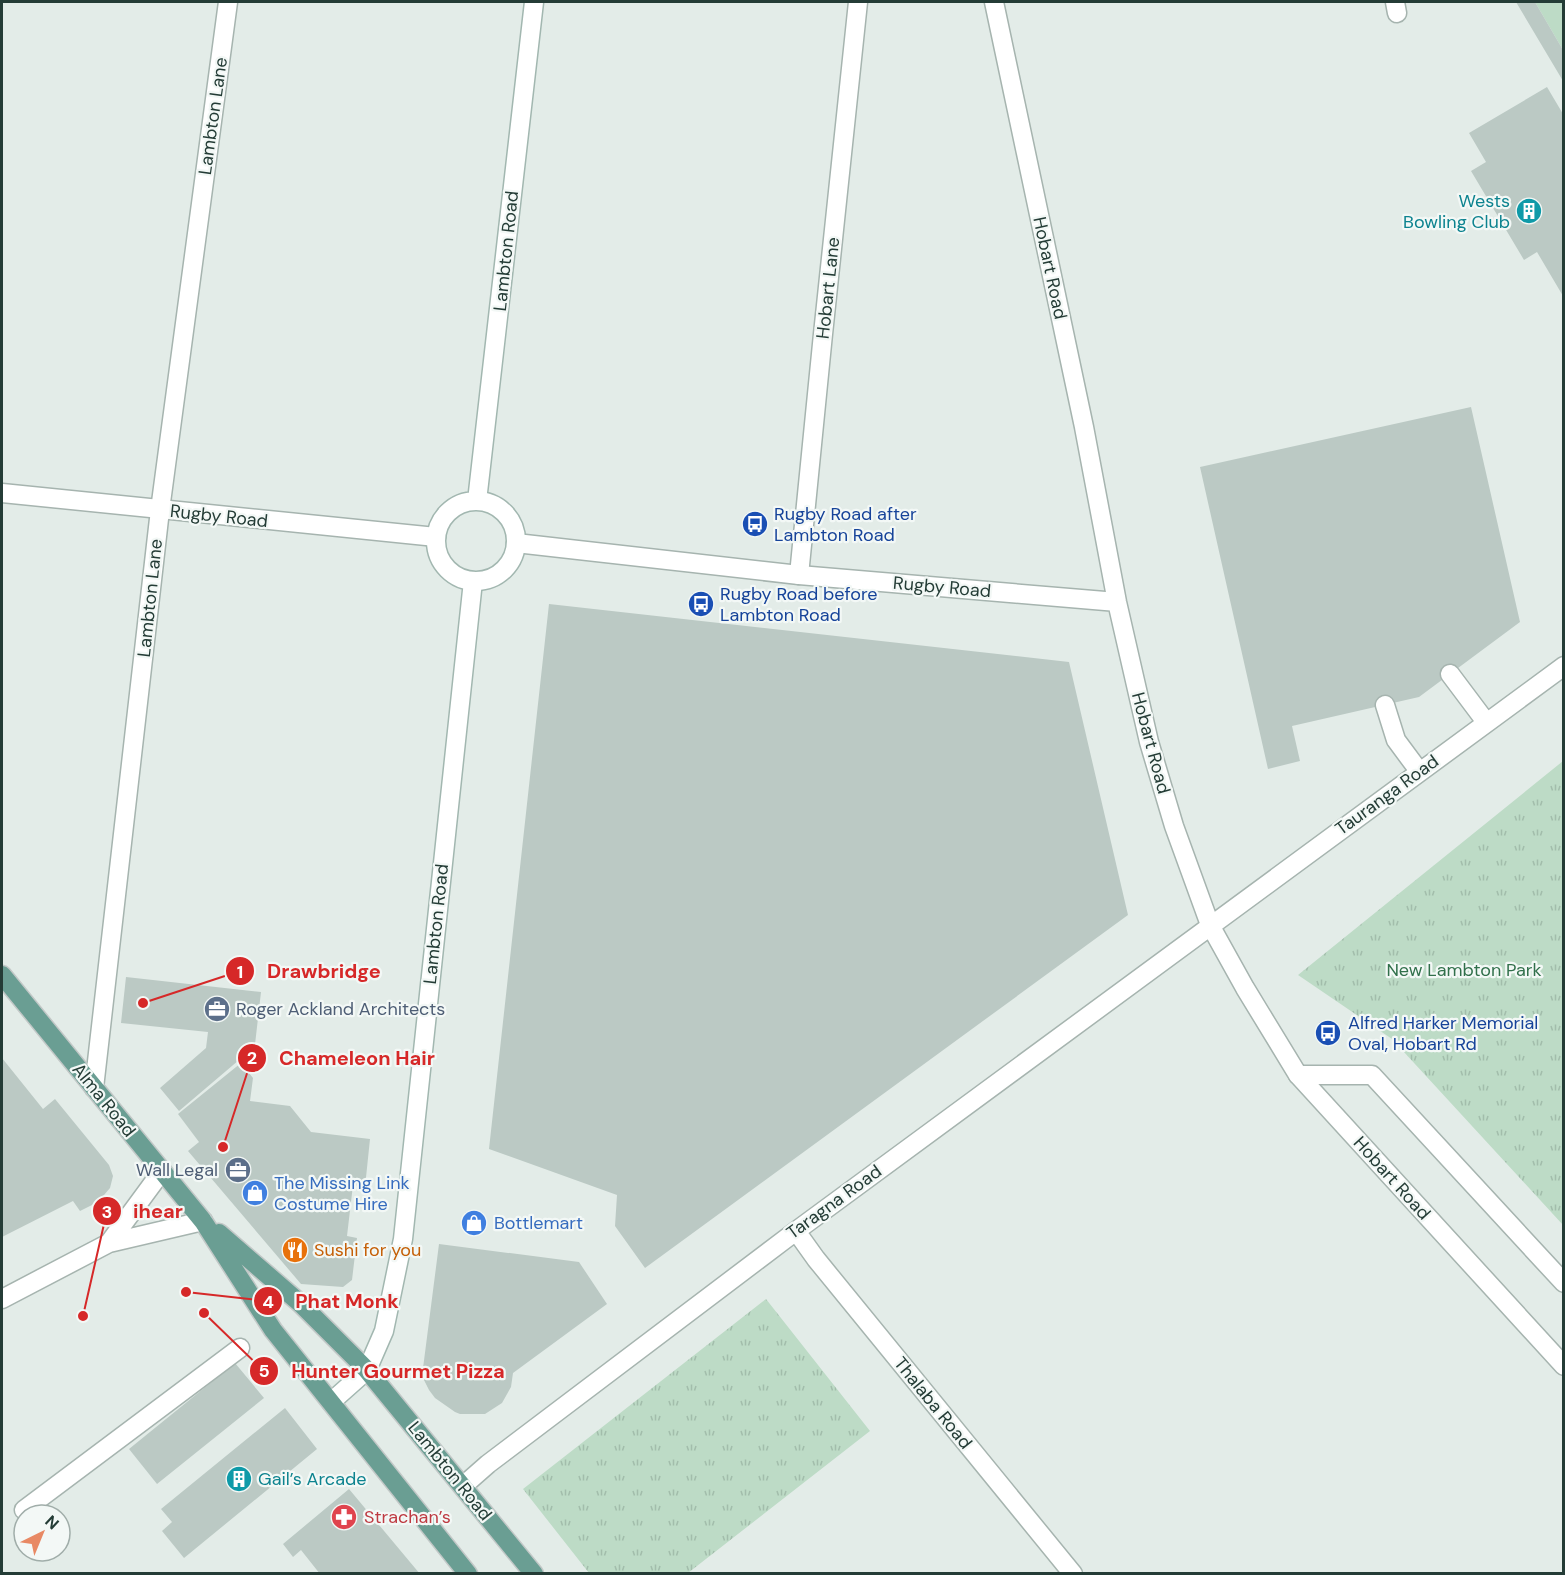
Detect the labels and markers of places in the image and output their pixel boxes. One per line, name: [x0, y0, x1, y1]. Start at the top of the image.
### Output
place label: Wests Bowling Club: [1403, 189, 1510, 234]
building icon: Wests Bowling Club: [1514, 196, 1544, 226]
place label: Rugby Road after Lambton Road: [774, 502, 917, 547]
bus stop icon: Rugby Road after Lambton Road: [740, 509, 770, 539]
place label: Rugby Road before Lambton Road: [720, 582, 878, 627]
bus stop icon: Rugby Road before Lambton Road: [686, 589, 716, 619]
callout: Drawbridge: [225, 952, 393, 990]
office icon: Roger Ackland Architects: [202, 994, 232, 1024]
place label: Roger Ackland Architects: [236, 997, 445, 1021]
place label: Alfred Harker Memorial Oval, Hobart Rd: [1348, 1011, 1538, 1056]
bus stop icon: Alfred Harker Memorial Oval, Hobart Rd: [1313, 1018, 1343, 1048]
callout: Chameleon Hair: [237, 1039, 447, 1077]
office icon: Wall Legal: [223, 1155, 253, 1185]
place label: Wall Legal: [136, 1158, 218, 1182]
place label: The Missing Link Costume Hire: [274, 1171, 410, 1216]
shop icon: The Missing Link Costume Hire: [240, 1178, 270, 1208]
callout: ihear: [92, 1192, 195, 1230]
shop icon: Bottlemart: [459, 1208, 489, 1238]
place label: Bottlemart: [494, 1211, 583, 1235]
restaurant icon: Sushi for you: [280, 1235, 310, 1265]
place label: Sushi for you: [314, 1238, 421, 1262]
callout: Phat Monk: [253, 1282, 411, 1320]
callout: Hunter Gourmet Pizza: [249, 1352, 517, 1390]
building icon: Gail’s Arcade: [224, 1464, 254, 1494]
place label: Gail’s Arcade: [258, 1467, 366, 1491]
pharmacy icon: Strachan’s: [329, 1502, 359, 1532]
place label: Strachan’s: [364, 1505, 451, 1529]

